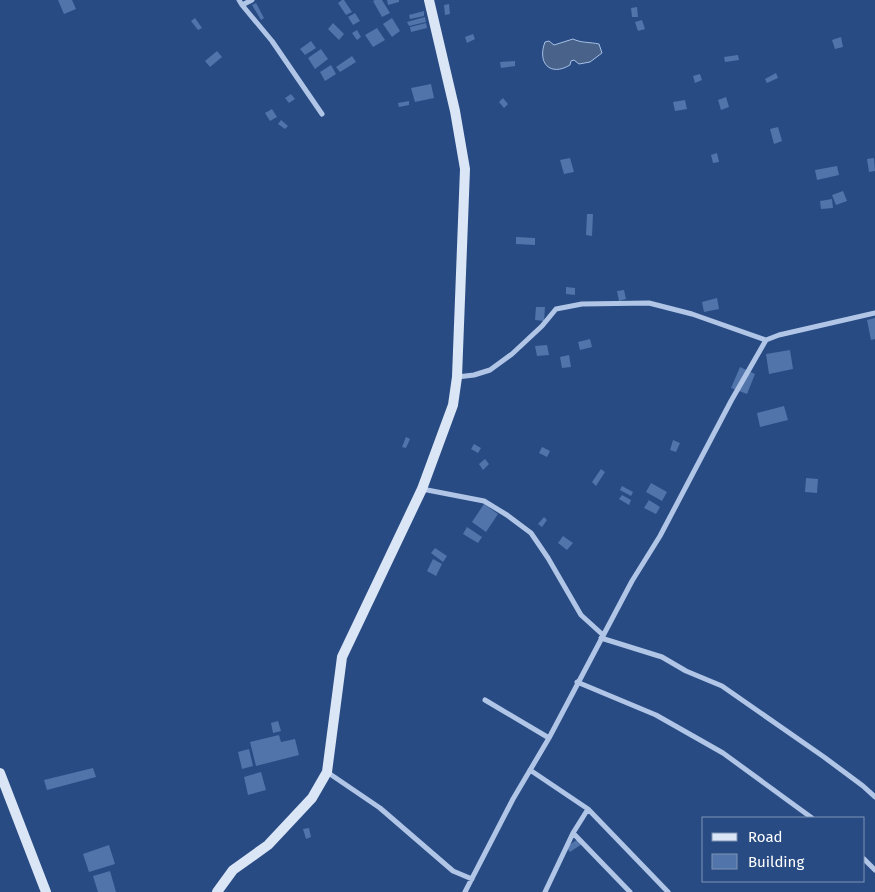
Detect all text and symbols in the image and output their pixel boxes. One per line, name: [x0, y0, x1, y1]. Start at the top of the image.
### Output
legend: [702, 817, 865, 882]
text: Road: [748, 828, 783, 846]
text: Building: [748, 853, 804, 871]

